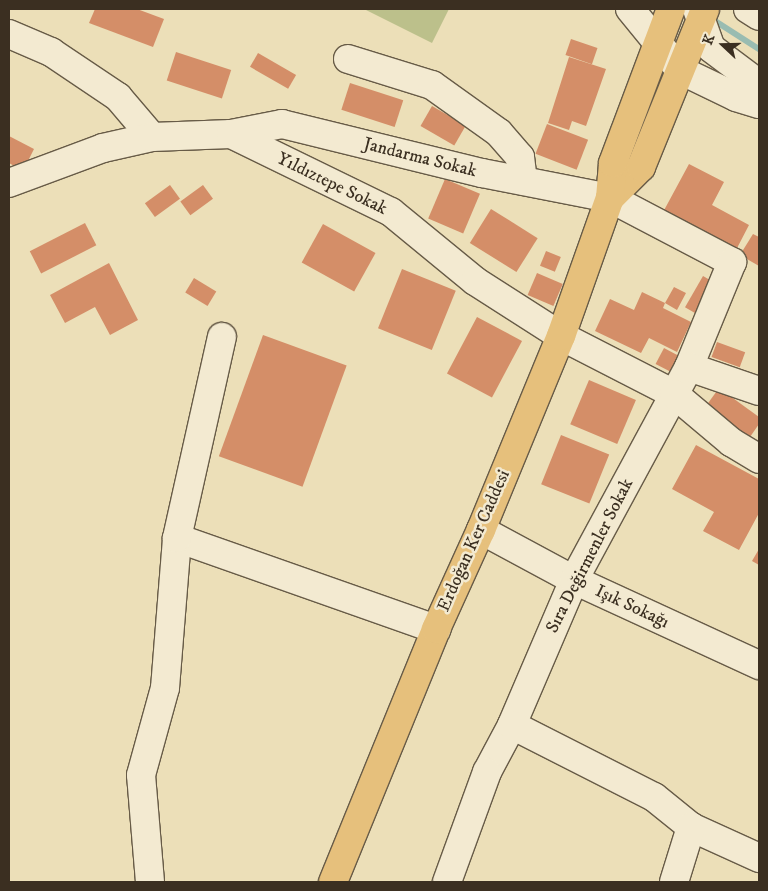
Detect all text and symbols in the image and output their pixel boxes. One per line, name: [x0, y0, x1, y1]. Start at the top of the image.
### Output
north arrow: [698, 20, 748, 70]
text: K: [699, 32, 719, 47]
street label: Jandarma Sokak: [361, 134, 479, 182]
street label: Yıldıztepe Sokak: [273, 148, 391, 220]
street label: Erdoğan Ker Caddesi: [433, 467, 515, 615]
street label: Sıra Değirmenler Sokak: [542, 475, 638, 637]
street label: Işık Sokağı: [592, 581, 672, 633]

